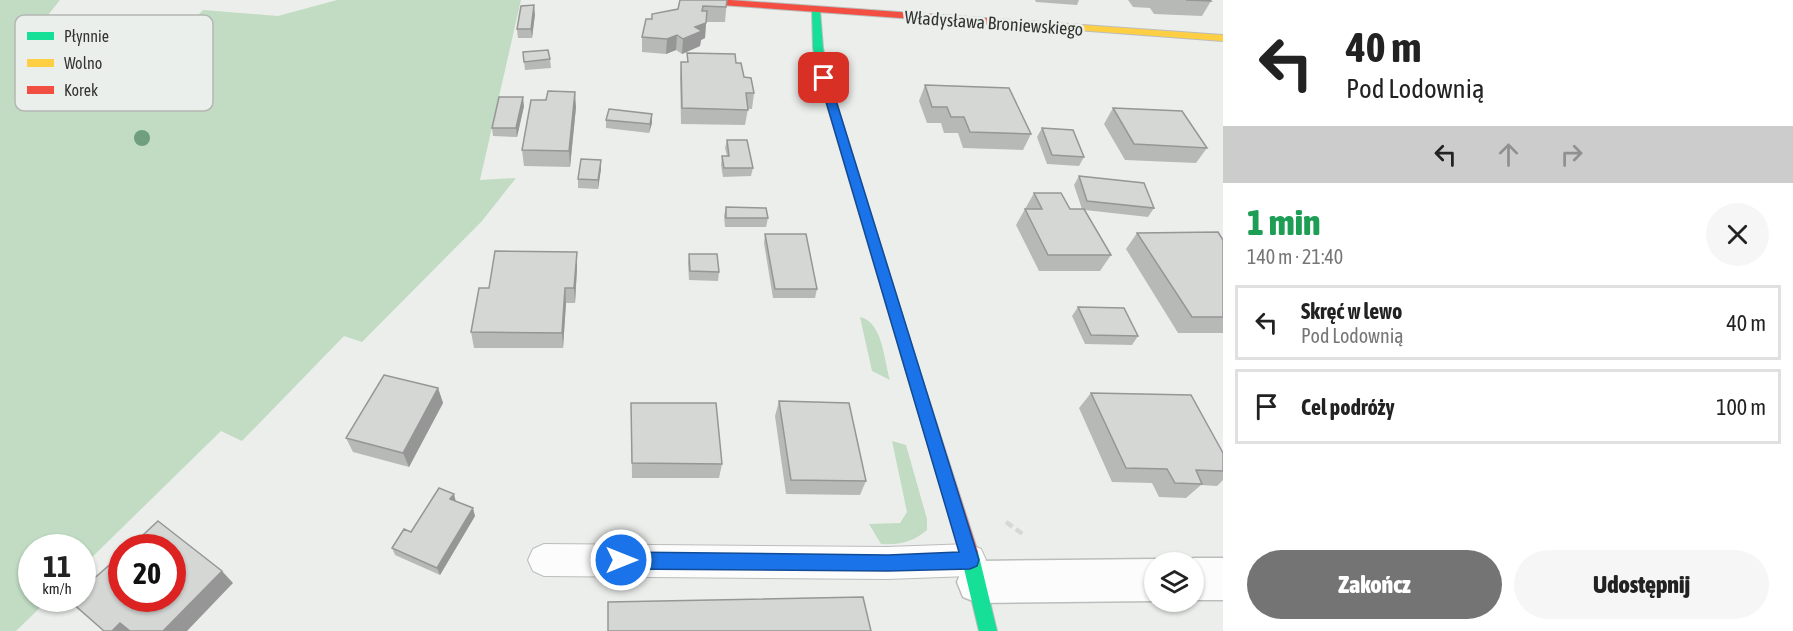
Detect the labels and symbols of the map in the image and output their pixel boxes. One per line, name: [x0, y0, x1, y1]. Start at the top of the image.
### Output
street label: Władysława Broniewskiego: [904, 6, 1084, 40]
legend: [15, 15, 213, 111]
text: Płynnie: [64, 27, 109, 46]
pin: [798, 52, 849, 103]
text: Wolno: [64, 54, 102, 72]
text: Korek: [64, 81, 98, 99]
position arrow: [589, 528, 653, 592]
speed limit sign: 20: [108, 534, 186, 612]

